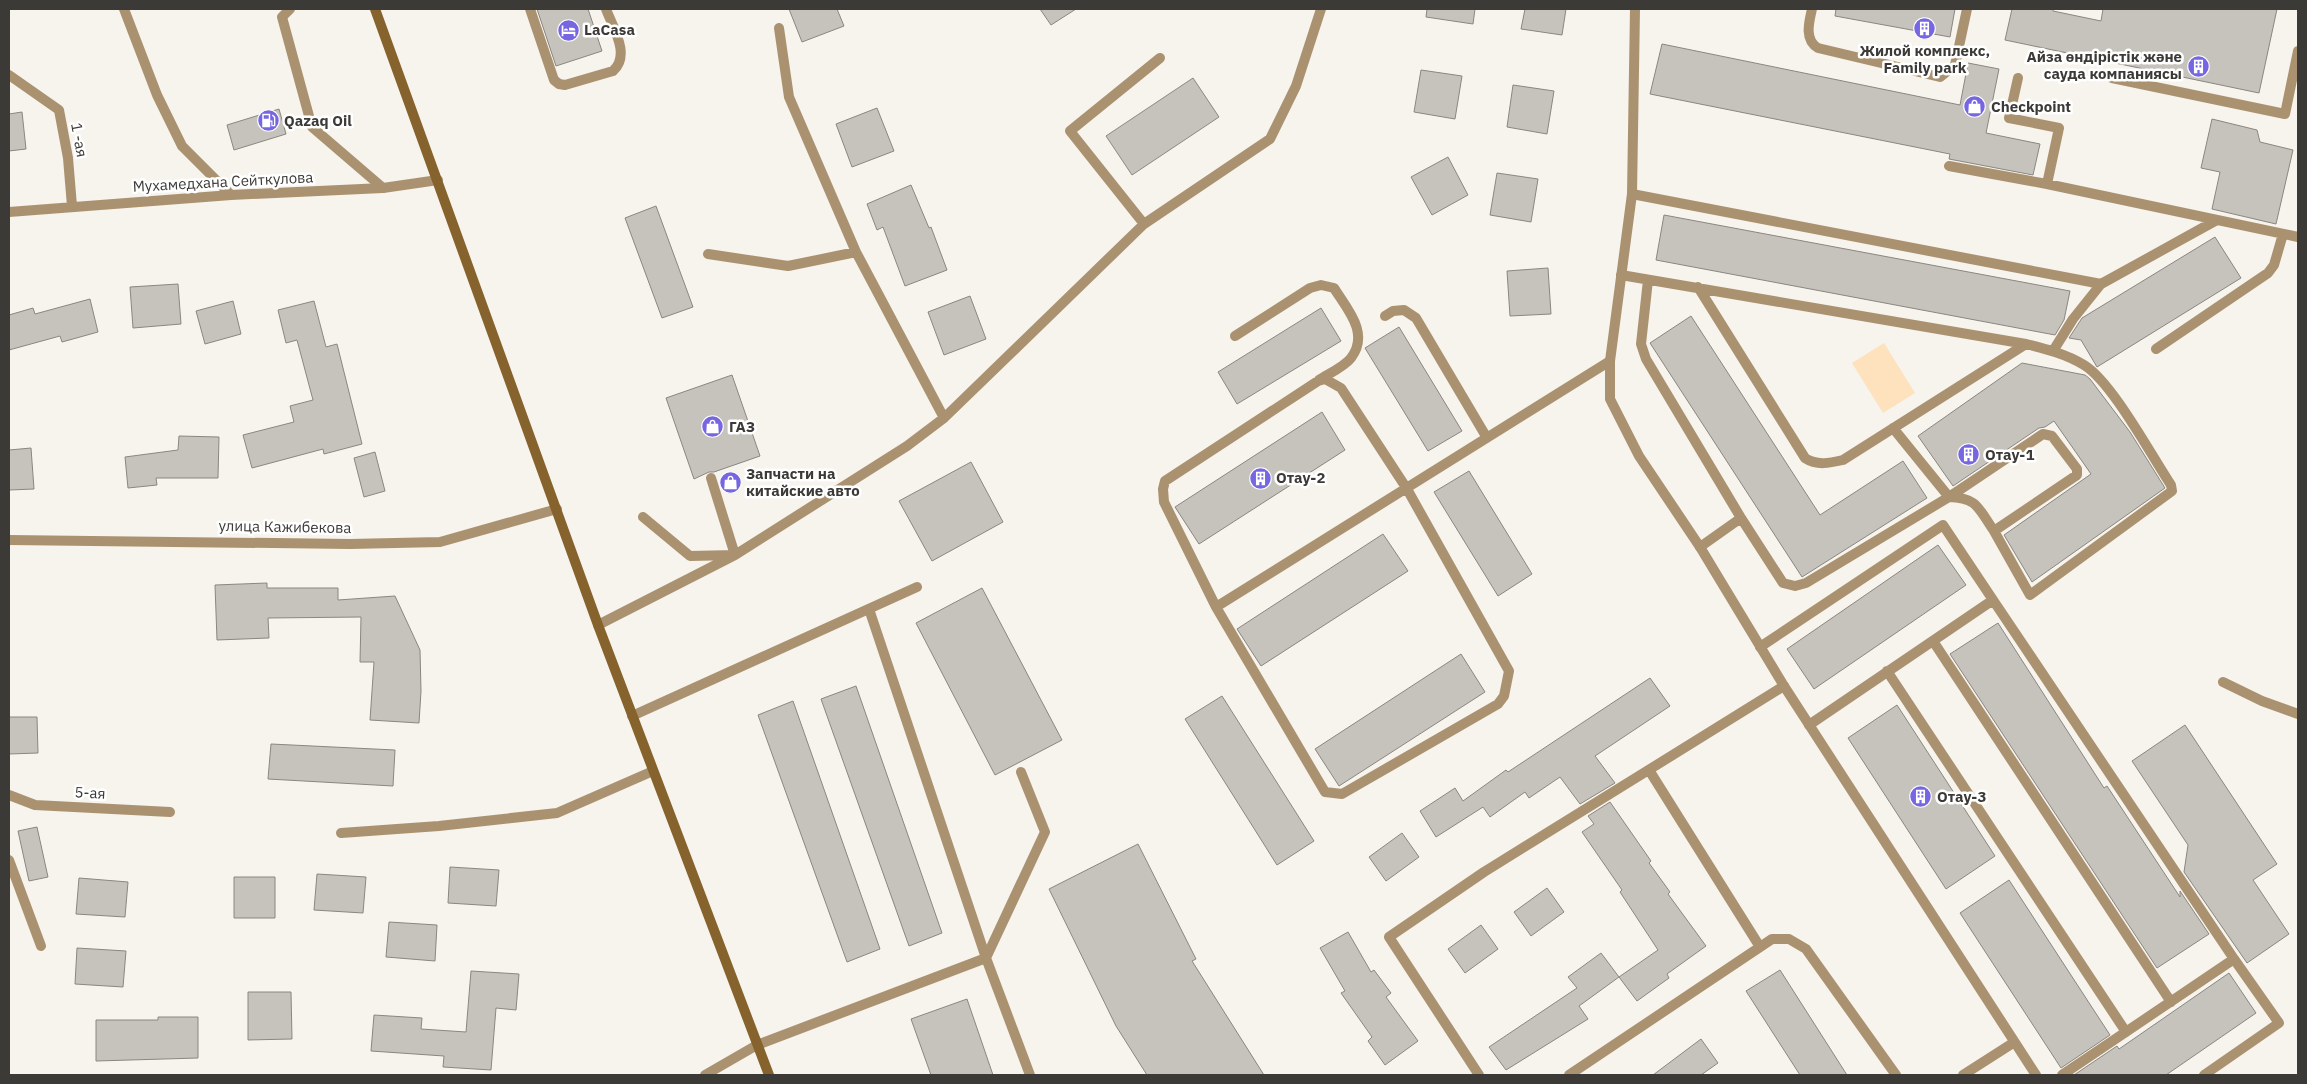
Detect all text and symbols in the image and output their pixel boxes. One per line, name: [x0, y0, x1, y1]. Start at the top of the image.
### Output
building icon: Жилой комплекс, Family park: [1913, 16, 1937, 40]
hotel icon: LaCasa: [556, 18, 580, 42]
place label: LaCasa: [584, 20, 635, 39]
place label: Жилой комплекс, Family park: [1860, 41, 1990, 77]
place label: Айза өндірістік және сауда компаниясы: [2026, 47, 2182, 83]
building icon: Айза өндірістік және сауда компаниясы: [2186, 54, 2210, 78]
shop icon: Checkpoint: [1963, 95, 1987, 119]
place label: Checkpoint: [1991, 97, 2071, 116]
fuel station icon: Qazaq Oil: [256, 109, 280, 133]
place label: Qazaq Oil: [284, 111, 352, 130]
street label: 1 -ая: [67, 121, 92, 159]
street label: Мухамедхана Сейткулова: [132, 167, 314, 196]
shop icon: ГАЗ: [701, 415, 725, 439]
place label: ГАЗ: [729, 417, 755, 436]
building icon: Отау-1: [1957, 443, 1981, 467]
place label: Отау-1: [1985, 445, 2034, 464]
place label: Запчасти на китайские авто: [746, 464, 860, 500]
building icon: Отау-2: [1248, 466, 1272, 490]
place label: Отау-2: [1276, 468, 1325, 487]
shop icon: Запчасти на китайские авто: [718, 471, 742, 495]
street label: улица Кажибекова: [218, 516, 352, 537]
street label: 5-ая: [74, 782, 106, 803]
building icon: Отау-3: [1909, 785, 1933, 809]
place label: Отау-3: [1937, 787, 1986, 806]

